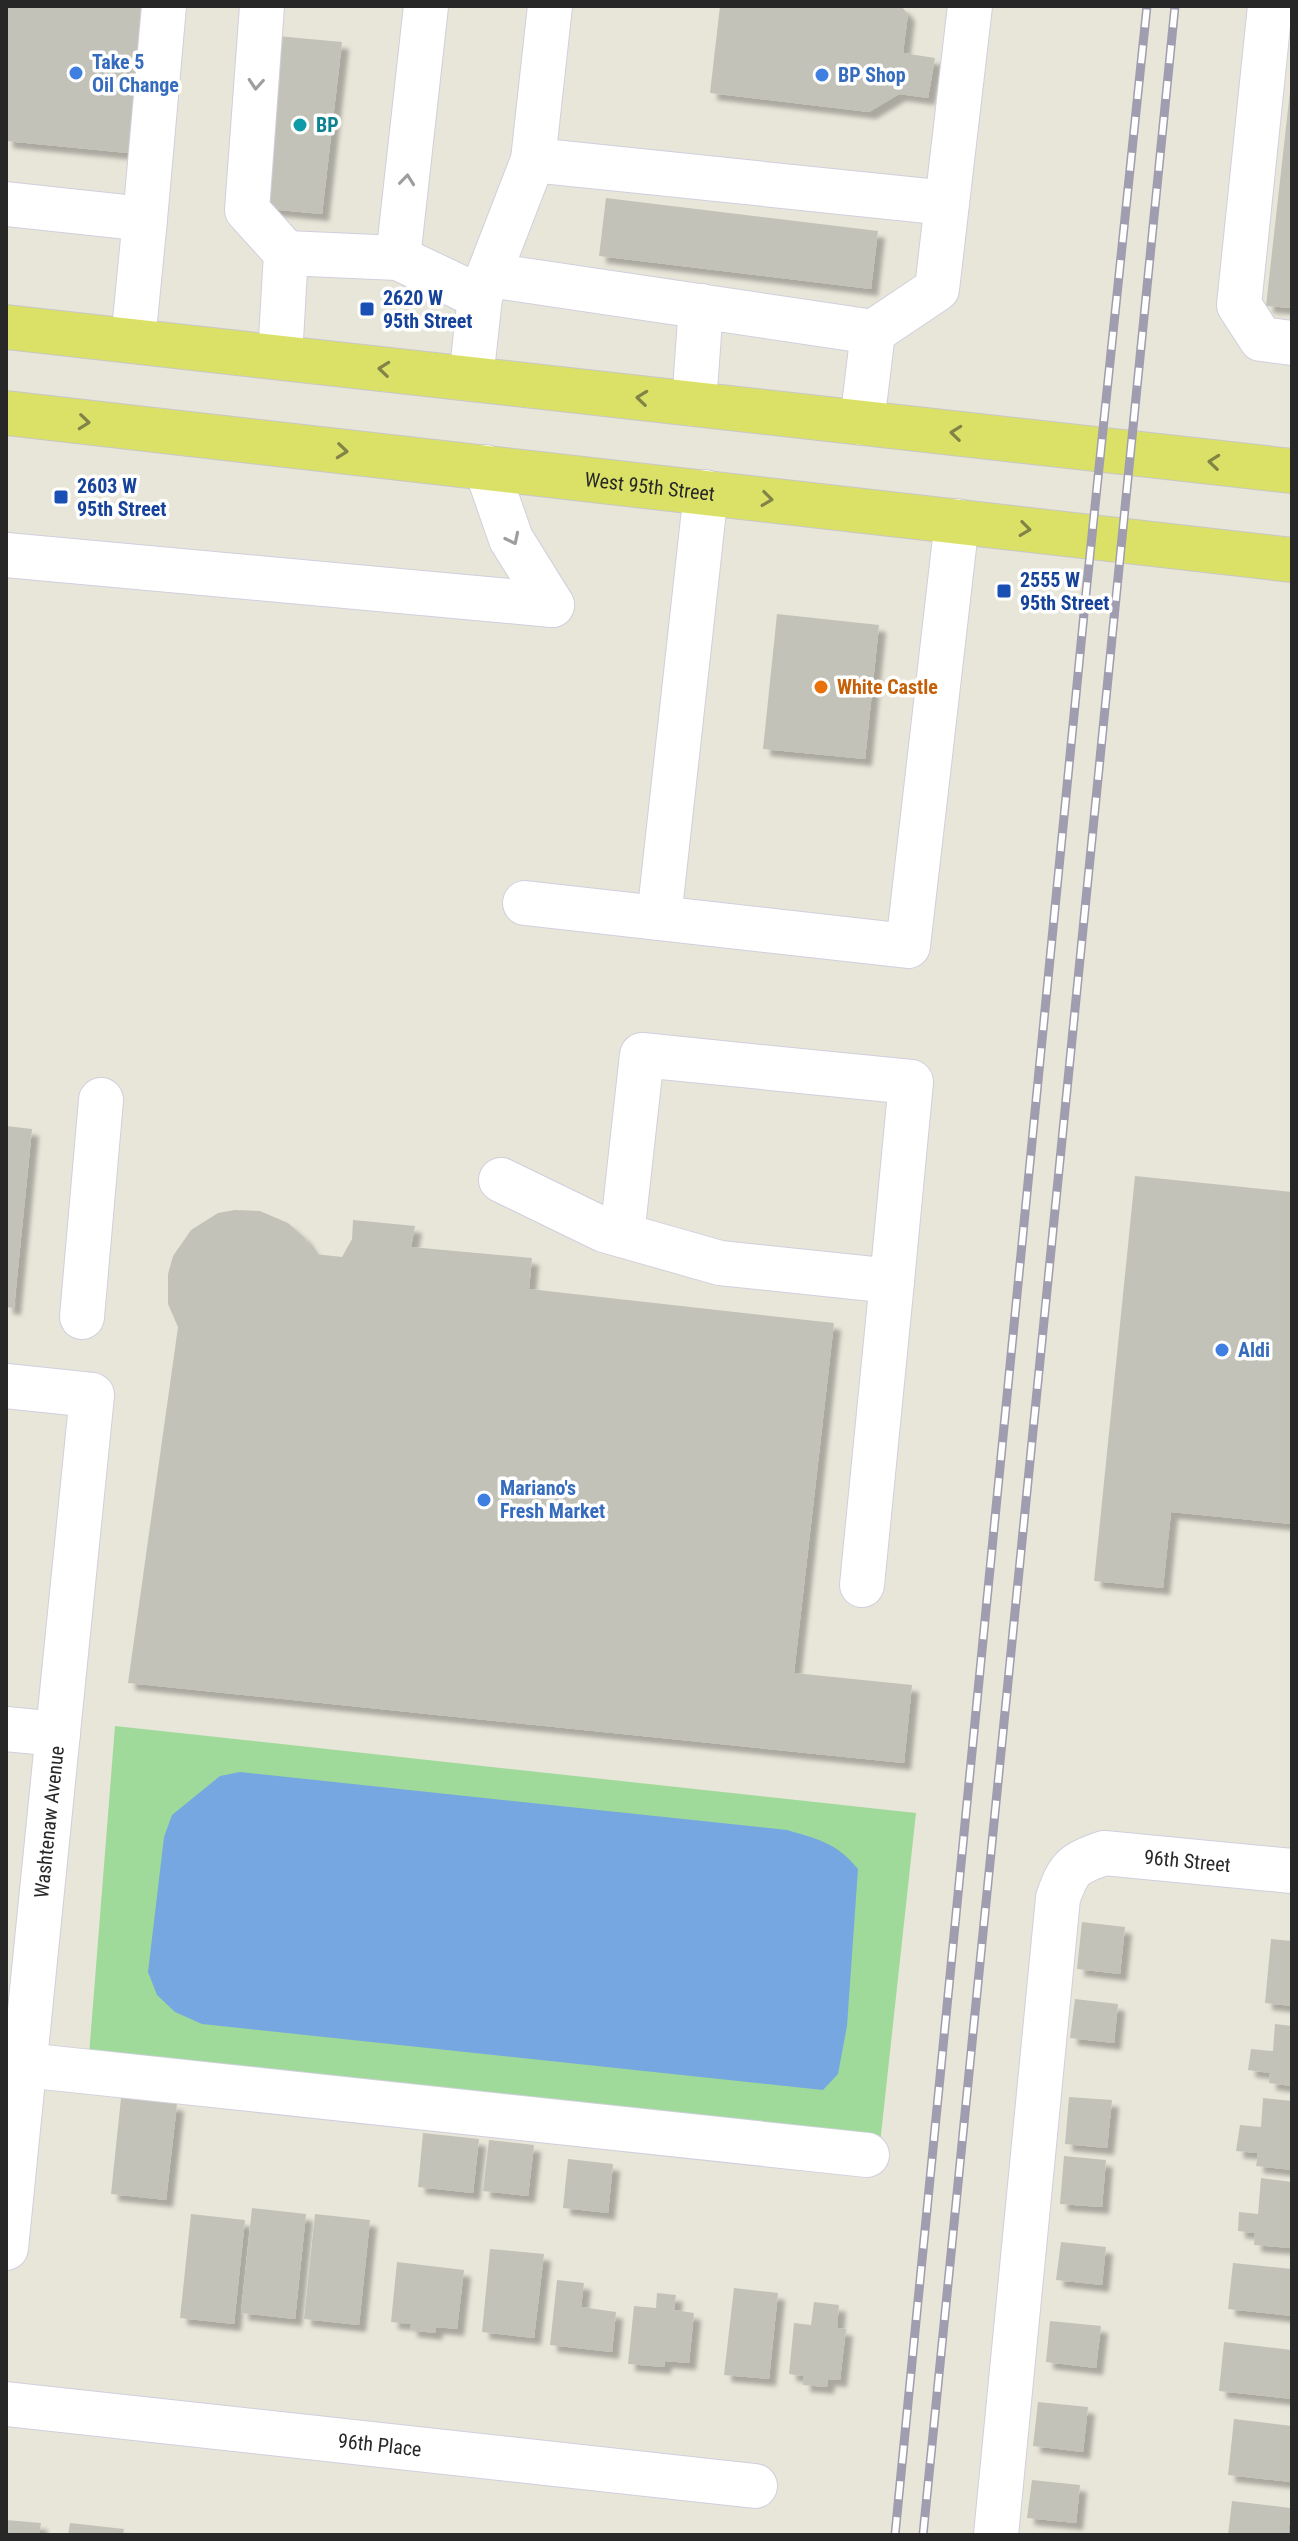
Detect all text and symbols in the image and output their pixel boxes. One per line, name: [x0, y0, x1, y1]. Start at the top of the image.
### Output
place label: Take 5 Oil Change: [92, 50, 179, 97]
place label: BP Shop: [838, 63, 906, 87]
marker: Take 5 Oil Change: [67, 64, 85, 82]
marker: BP Shop: [813, 66, 831, 84]
one-way arrow: [248, 78, 265, 91]
place label: BP: [316, 113, 339, 137]
marker: BP: [291, 116, 309, 134]
one-way arrow: [398, 173, 415, 186]
place label: 2620 W 95th Street: [383, 286, 472, 333]
marker: 2620 W 95th Street: [358, 300, 376, 318]
one-way arrow: [377, 360, 390, 377]
one-way arrow: [635, 389, 648, 406]
one-way arrow: [77, 413, 90, 430]
one-way arrow: [949, 425, 962, 442]
one-way arrow: [336, 442, 349, 459]
one-way arrow: [1208, 454, 1221, 471]
street label: West 95th Street: [583, 467, 716, 506]
place label: 2603 W 95th Street: [77, 474, 166, 521]
marker: 2603 W 95th Street: [52, 488, 70, 506]
one-way arrow: [761, 490, 774, 507]
one-way arrow: [1018, 520, 1032, 537]
one-way arrow: [503, 530, 518, 545]
place label: 2555 W 95th Street: [1020, 568, 1109, 615]
marker: 2555 W 95th Street: [995, 582, 1013, 600]
place label: White Castle: [837, 675, 938, 699]
marker: White Castle: [812, 678, 830, 696]
place label: Aldi: [1238, 1338, 1270, 1362]
marker: Aldi: [1213, 1341, 1231, 1359]
place label: Mariano's Fresh Market: [500, 1476, 605, 1523]
marker: Mariano's Fresh Market: [475, 1491, 493, 1509]
street label: Washtenaw Avenue: [29, 1745, 69, 1899]
street label: 96th Street: [1143, 1845, 1232, 1877]
street label: 96th Place: [337, 2428, 423, 2461]

